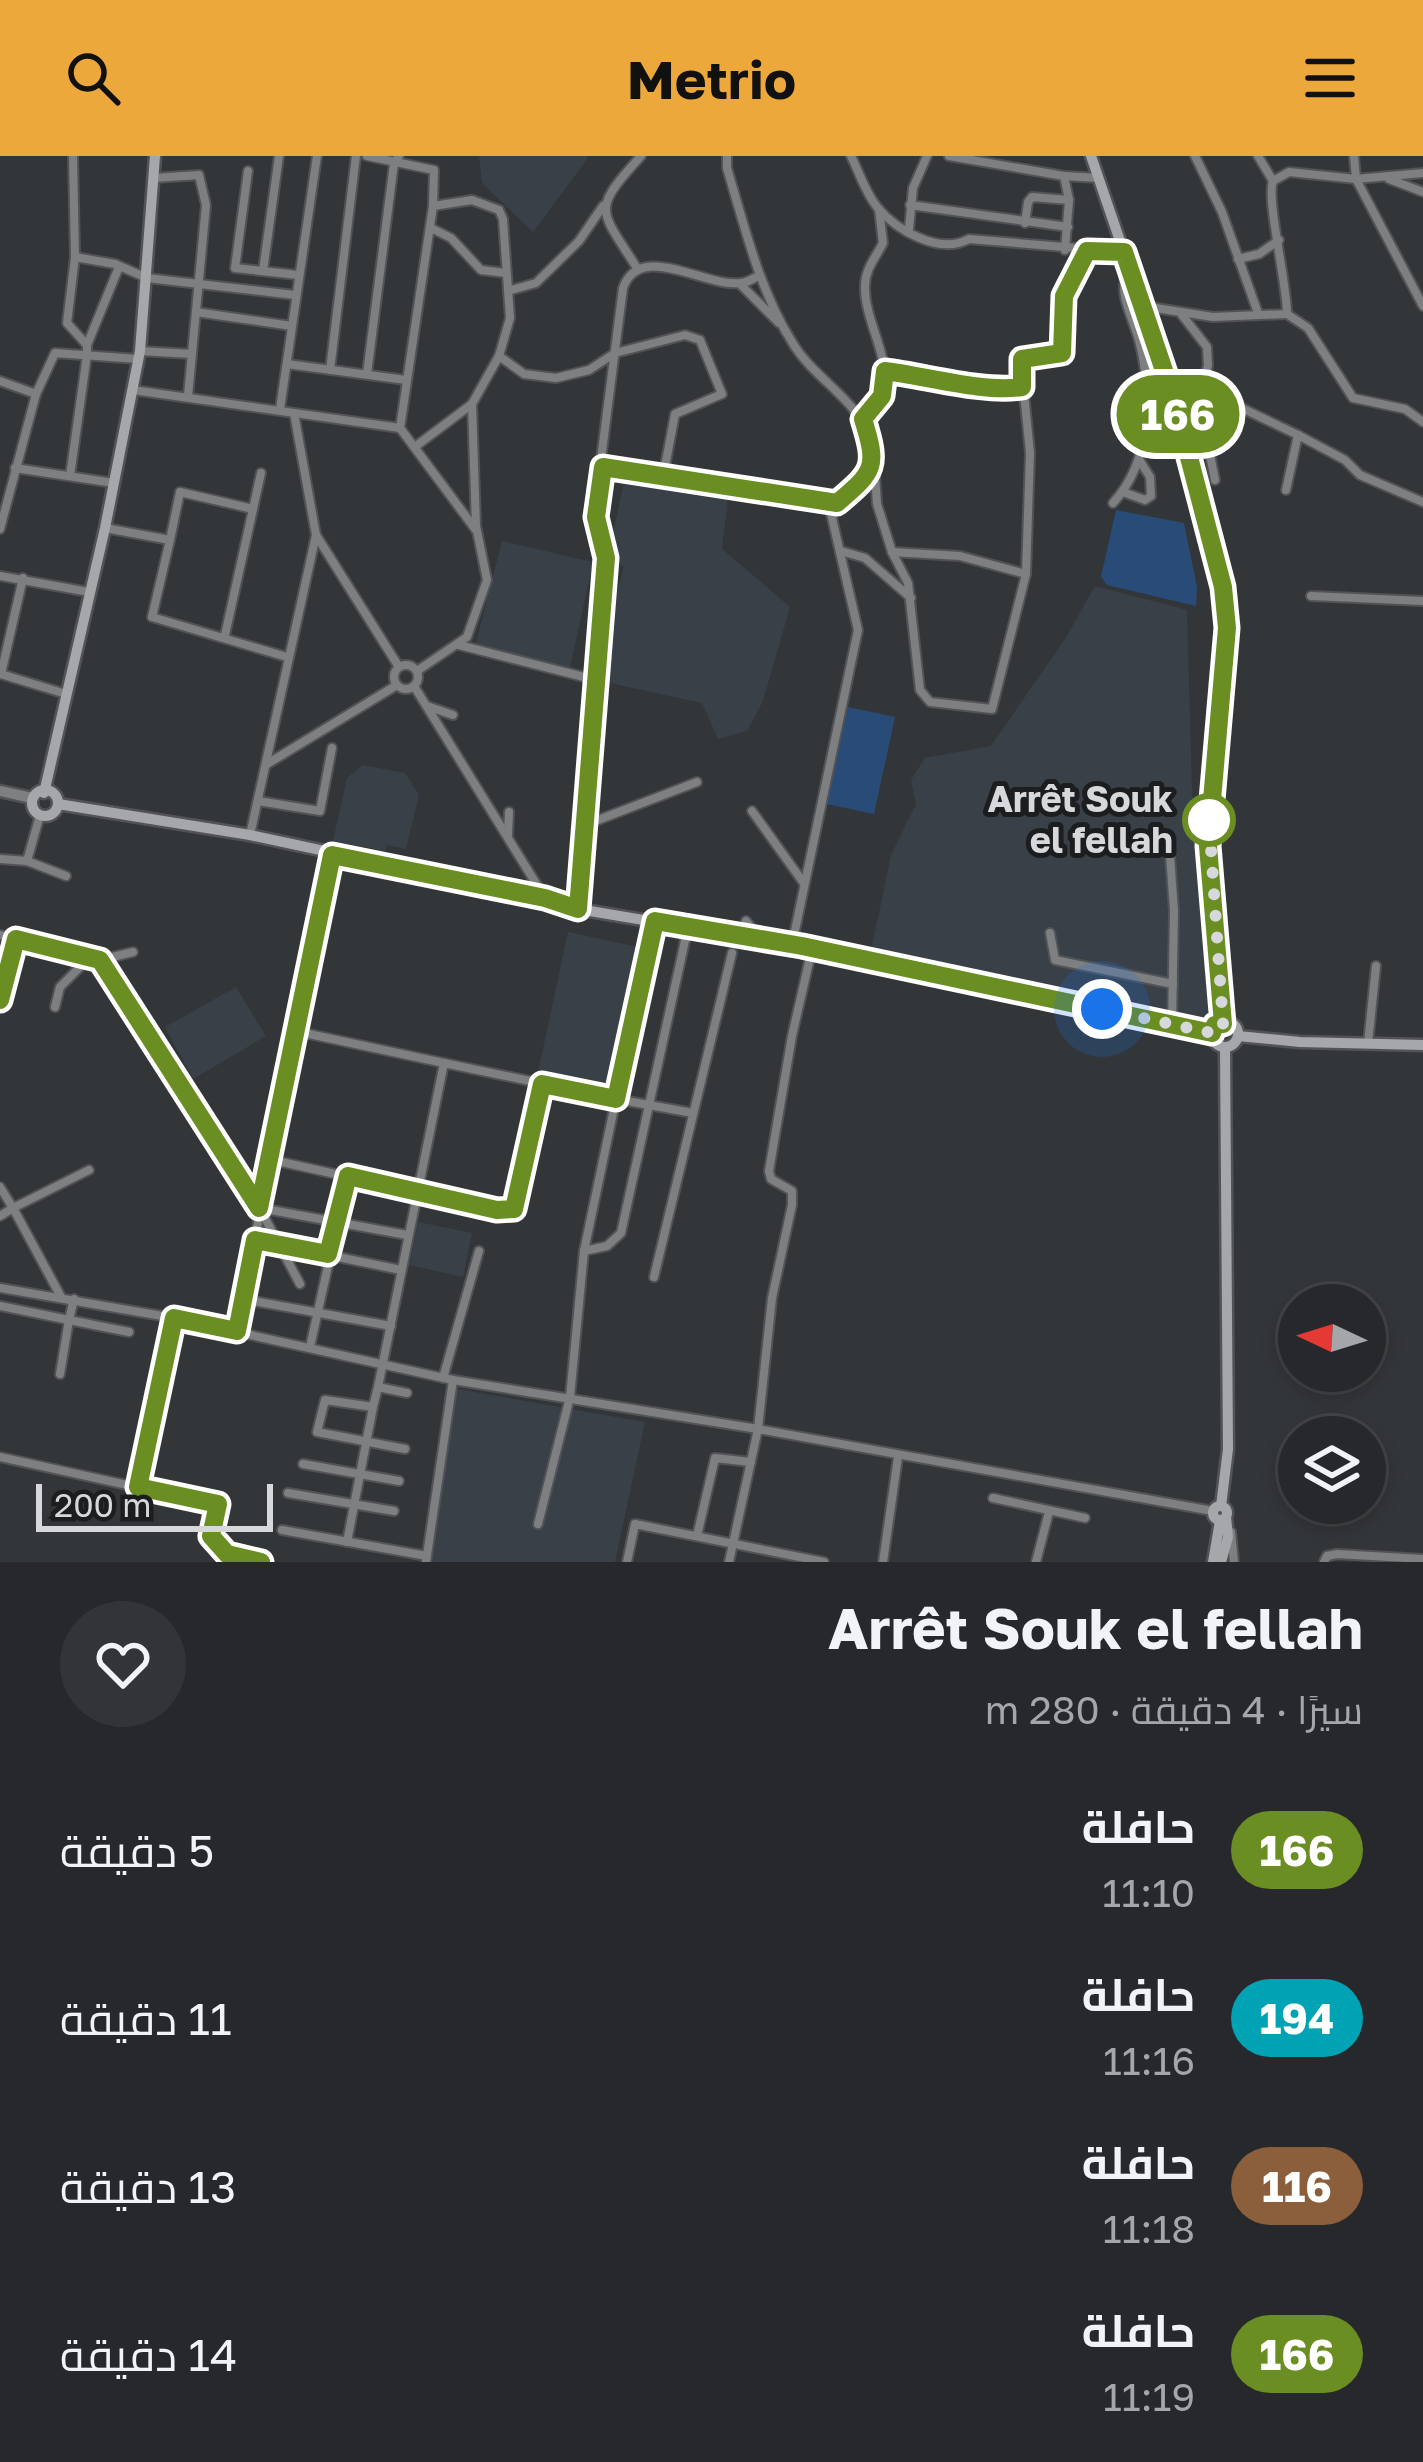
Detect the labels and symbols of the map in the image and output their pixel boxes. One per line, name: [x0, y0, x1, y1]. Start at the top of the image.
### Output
line badge: 166: [1109, 375, 1247, 453]
place label: Arrêt Souk el fellah: [987, 777, 1173, 861]
marker: Arrêt Souk el fellah: [1184, 795, 1234, 845]
your location: [1072, 979, 1132, 1039]
north arrow: [1278, 1284, 1386, 1392]
scale bar: [36, 1478, 273, 1531]

